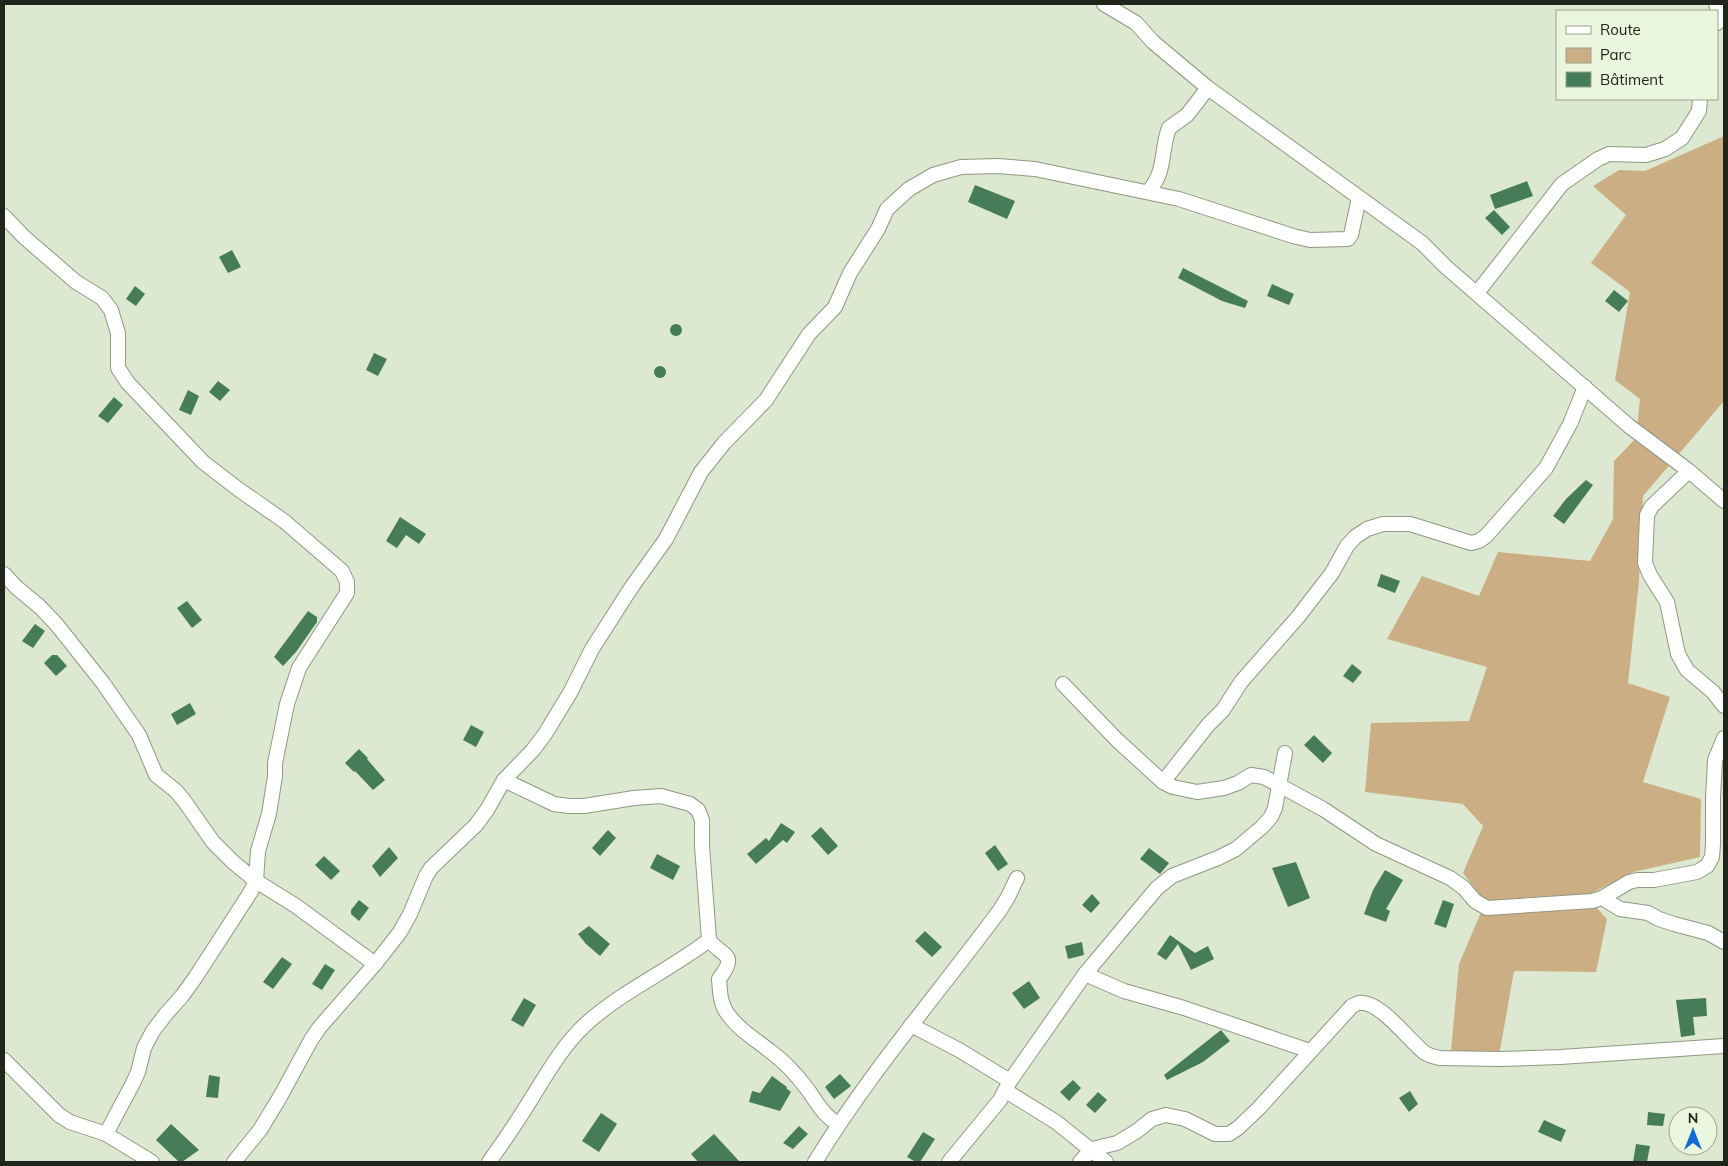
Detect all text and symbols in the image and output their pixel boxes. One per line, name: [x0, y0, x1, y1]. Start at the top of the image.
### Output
legend: [1556, 10, 1718, 100]
text: Route: [1600, 20, 1641, 39]
text: Parc: [1600, 45, 1631, 64]
text: Bâtiment: [1600, 70, 1663, 89]
north arrow: [1668, 1106, 1718, 1156]
text: N: [1688, 1109, 1698, 1127]

